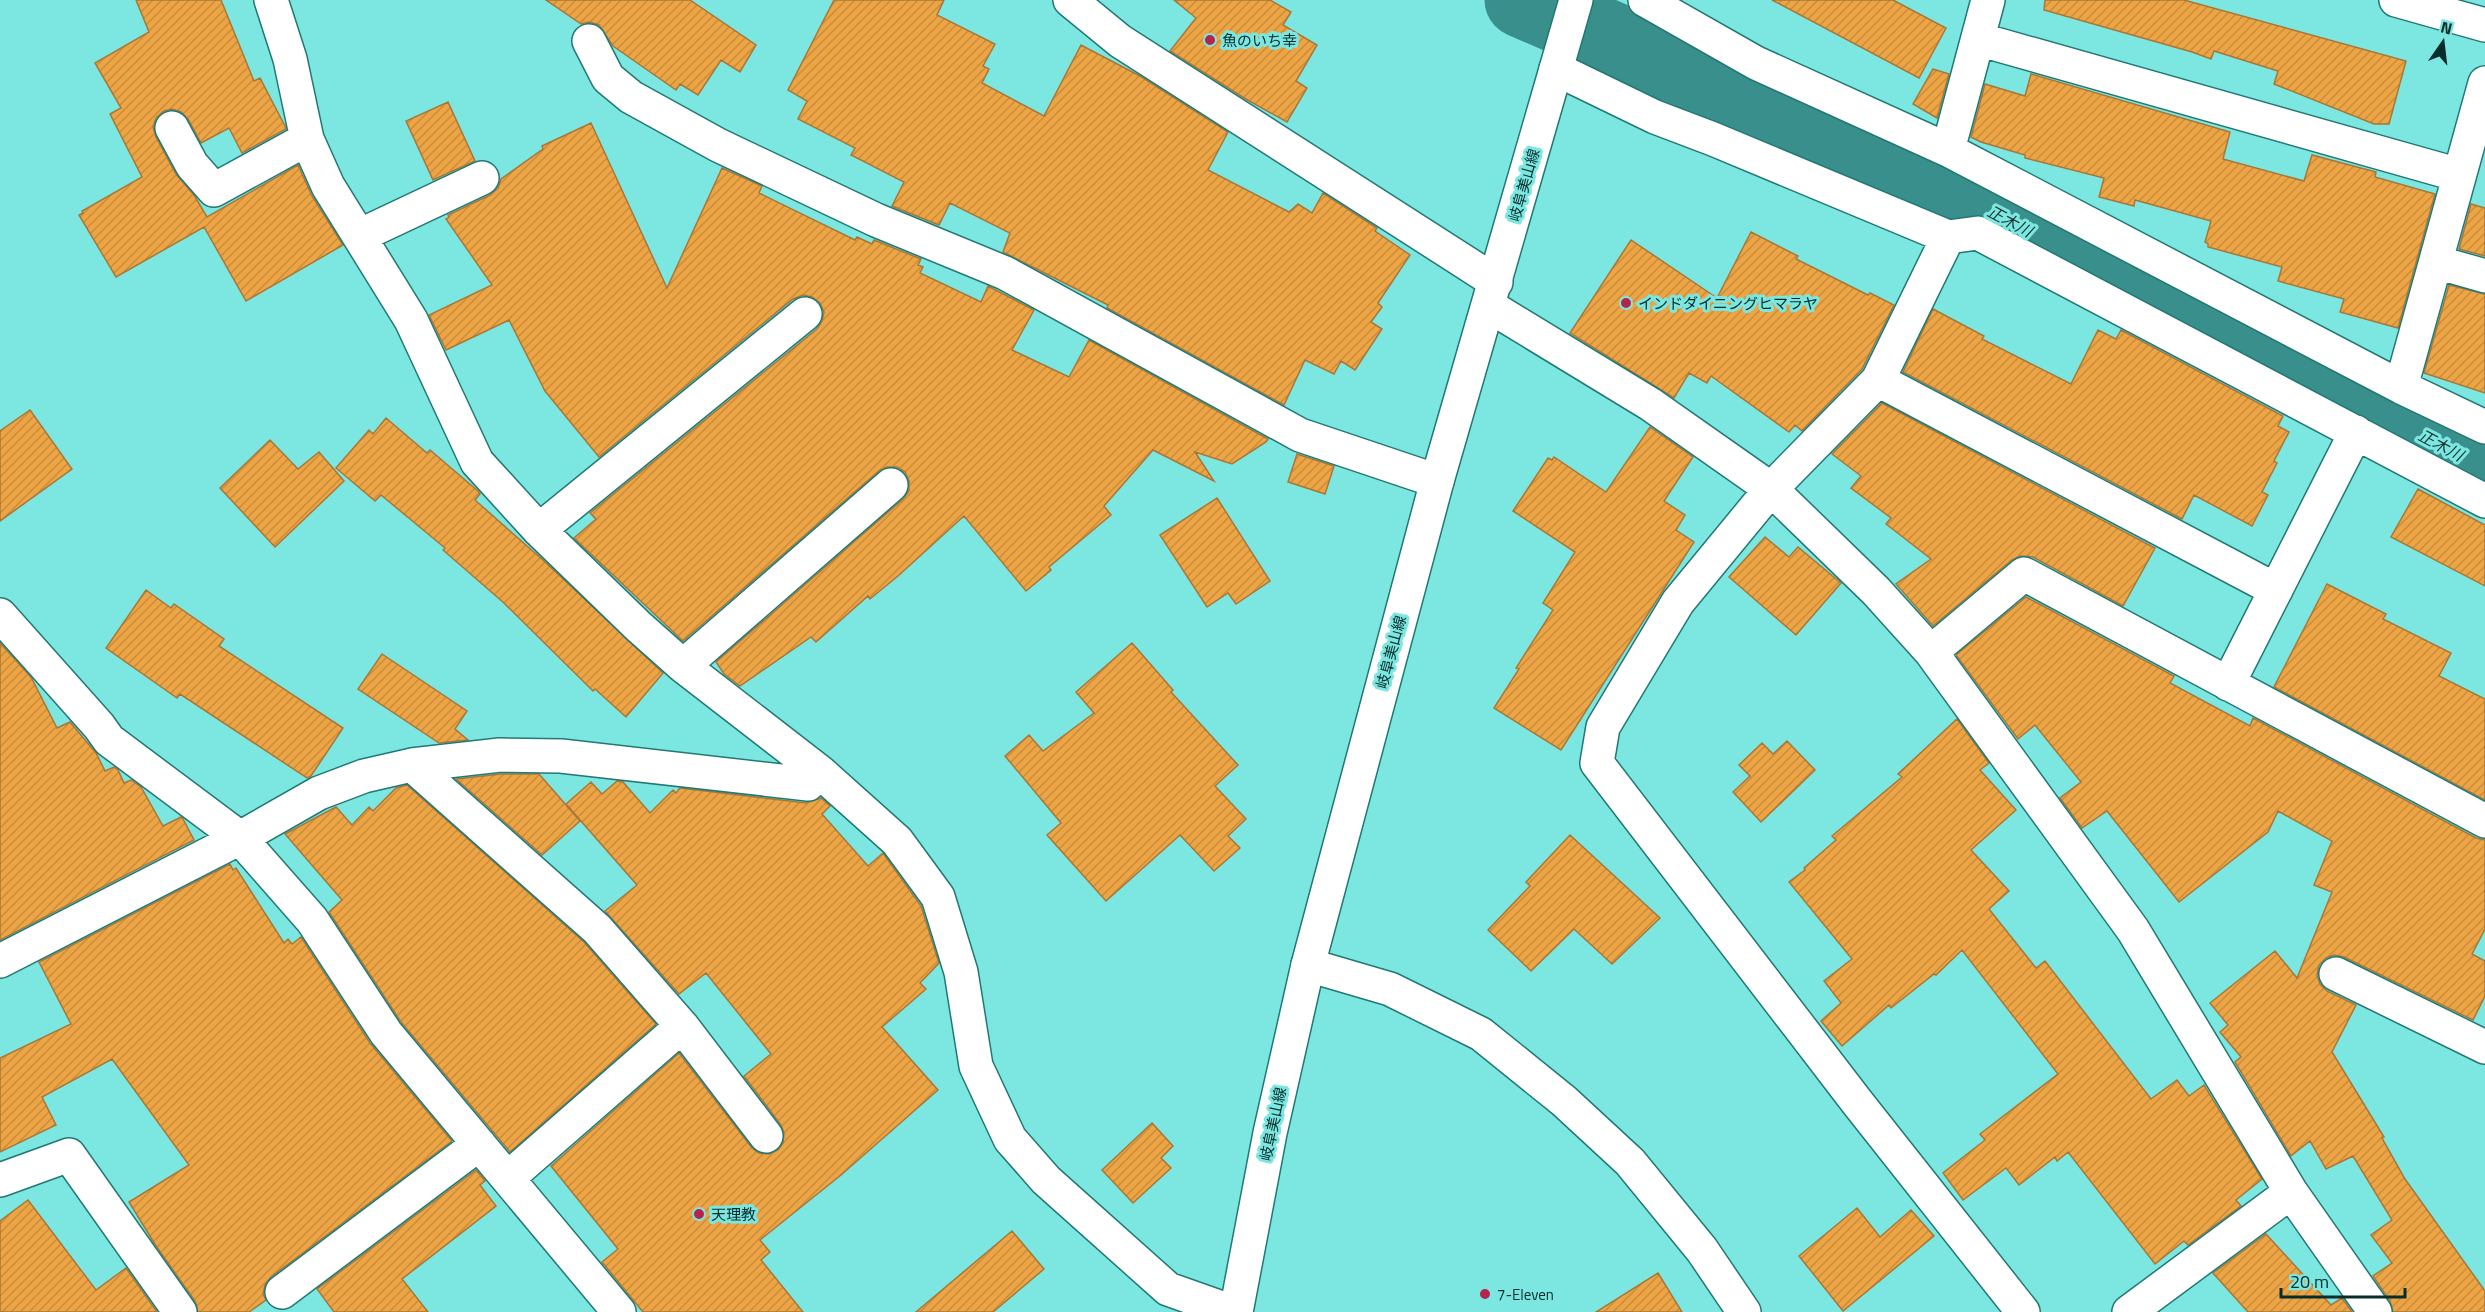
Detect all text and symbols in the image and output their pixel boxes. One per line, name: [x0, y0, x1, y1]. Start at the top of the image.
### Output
north arrow: [2413, 12, 2473, 72]
text: N: [2438, 14, 2455, 40]
place label: 魚のいち幸: [1222, 29, 1297, 52]
marker: 魚のいち幸: [1203, 33, 1217, 47]
street label: 岐阜美山線: [1503, 146, 1545, 224]
water label: 正木川: [1983, 199, 2039, 244]
place label: インドダイニングヒマラヤ: [1638, 292, 1818, 315]
marker: インドダイニングヒマラヤ: [1619, 296, 1633, 310]
water label: 正木川: [2414, 423, 2470, 468]
street label: 岐阜美山線: [1370, 613, 1412, 691]
street label: 岐阜美山線: [1254, 1085, 1292, 1163]
place label: 天理教: [711, 1203, 756, 1226]
marker: 天理教: [692, 1207, 706, 1221]
scale bar: [2281, 1261, 2406, 1299]
text: 20 m: [2290, 1268, 2329, 1295]
place label: 7-Eleven: [1497, 1283, 1554, 1306]
marker: 7-Eleven: [1478, 1287, 1492, 1301]

